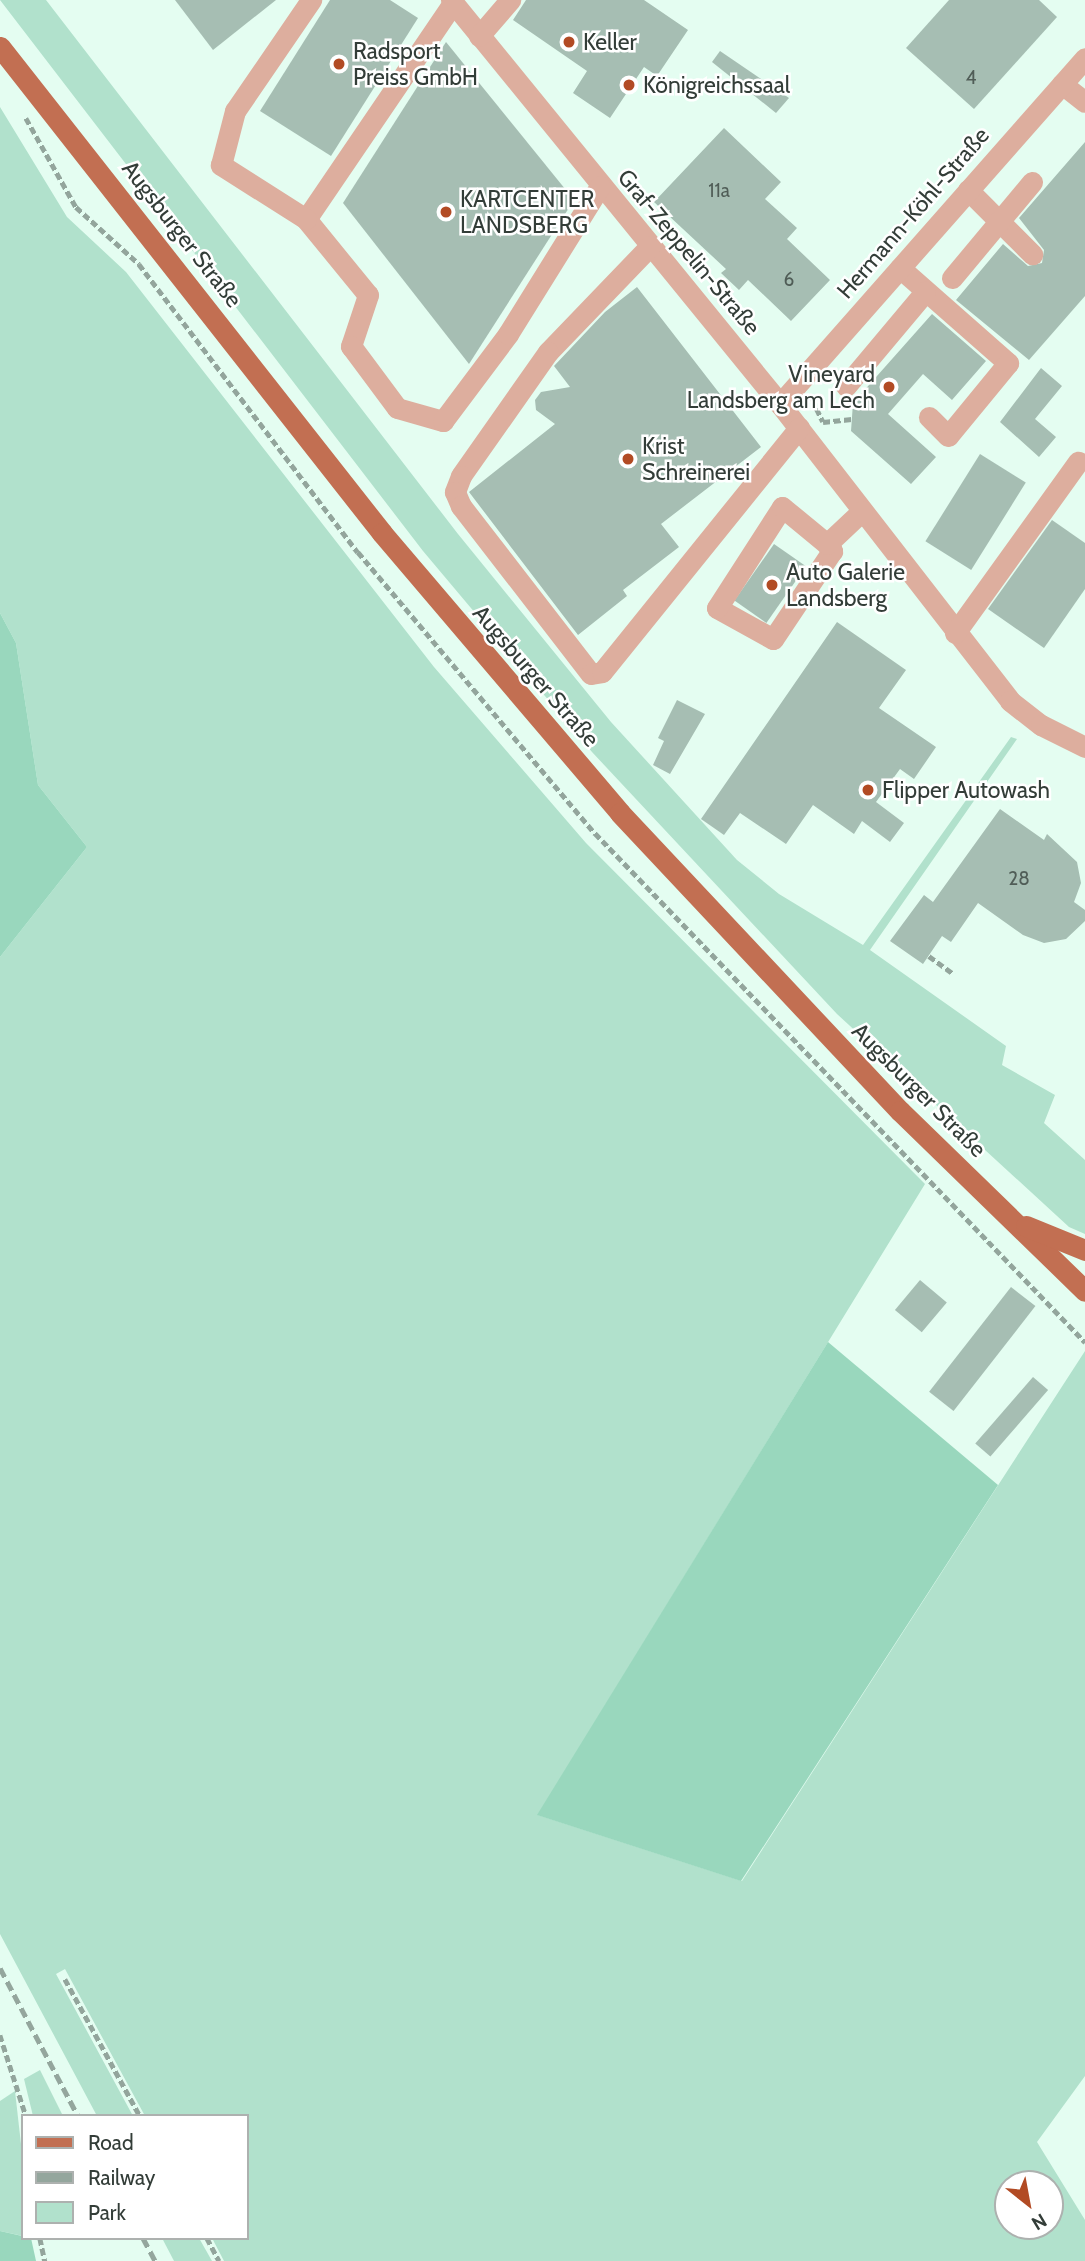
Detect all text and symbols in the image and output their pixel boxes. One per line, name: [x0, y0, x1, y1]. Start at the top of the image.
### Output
place label: Keller: [583, 28, 637, 56]
marker: Keller: [561, 34, 577, 50]
place label: Radsport Preiss GmbH: [353, 37, 478, 91]
marker: Radsport Preiss GmbH: [331, 56, 347, 72]
house number: 4: [966, 67, 976, 89]
place label: Königreichssaal: [643, 71, 790, 99]
marker: Königreichssaal: [621, 77, 637, 93]
street label: Hermann-Köhl-Straße: [831, 122, 995, 304]
street label: Augsburger Straße: [116, 155, 248, 313]
street label: Graf-Zeppelin-Straße: [612, 164, 766, 340]
house number: 11a: [708, 180, 730, 202]
place label: KARTCENTER LANDSBERG: [460, 185, 594, 239]
marker: KARTCENTER LANDSBERG: [438, 204, 454, 220]
house number: 6: [784, 269, 794, 291]
place label: Vineyard Landsberg am Lech: [687, 360, 875, 414]
marker: Vineyard Landsberg am Lech: [881, 379, 897, 395]
place label: Krist Schreinerei: [642, 432, 750, 486]
marker: Krist Schreinerei: [620, 451, 636, 467]
place label: Auto Galerie Landsberg: [786, 558, 905, 612]
marker: Auto Galerie Landsberg: [764, 577, 780, 593]
street label: Augsburger Straße: [467, 600, 605, 752]
place label: Flipper Autowash: [882, 776, 1050, 804]
marker: Flipper Autowash: [860, 782, 876, 798]
house number: 28: [1008, 868, 1030, 890]
street label: Augsburger Straße: [846, 1017, 992, 1163]
legend: [21, 2114, 248, 2240]
text: Road: [88, 2130, 134, 2155]
text: Railway: [88, 2165, 155, 2190]
north arrow: [994, 2170, 1064, 2240]
text: Park: [88, 2200, 126, 2225]
text: N: [1027, 2208, 1051, 2235]

